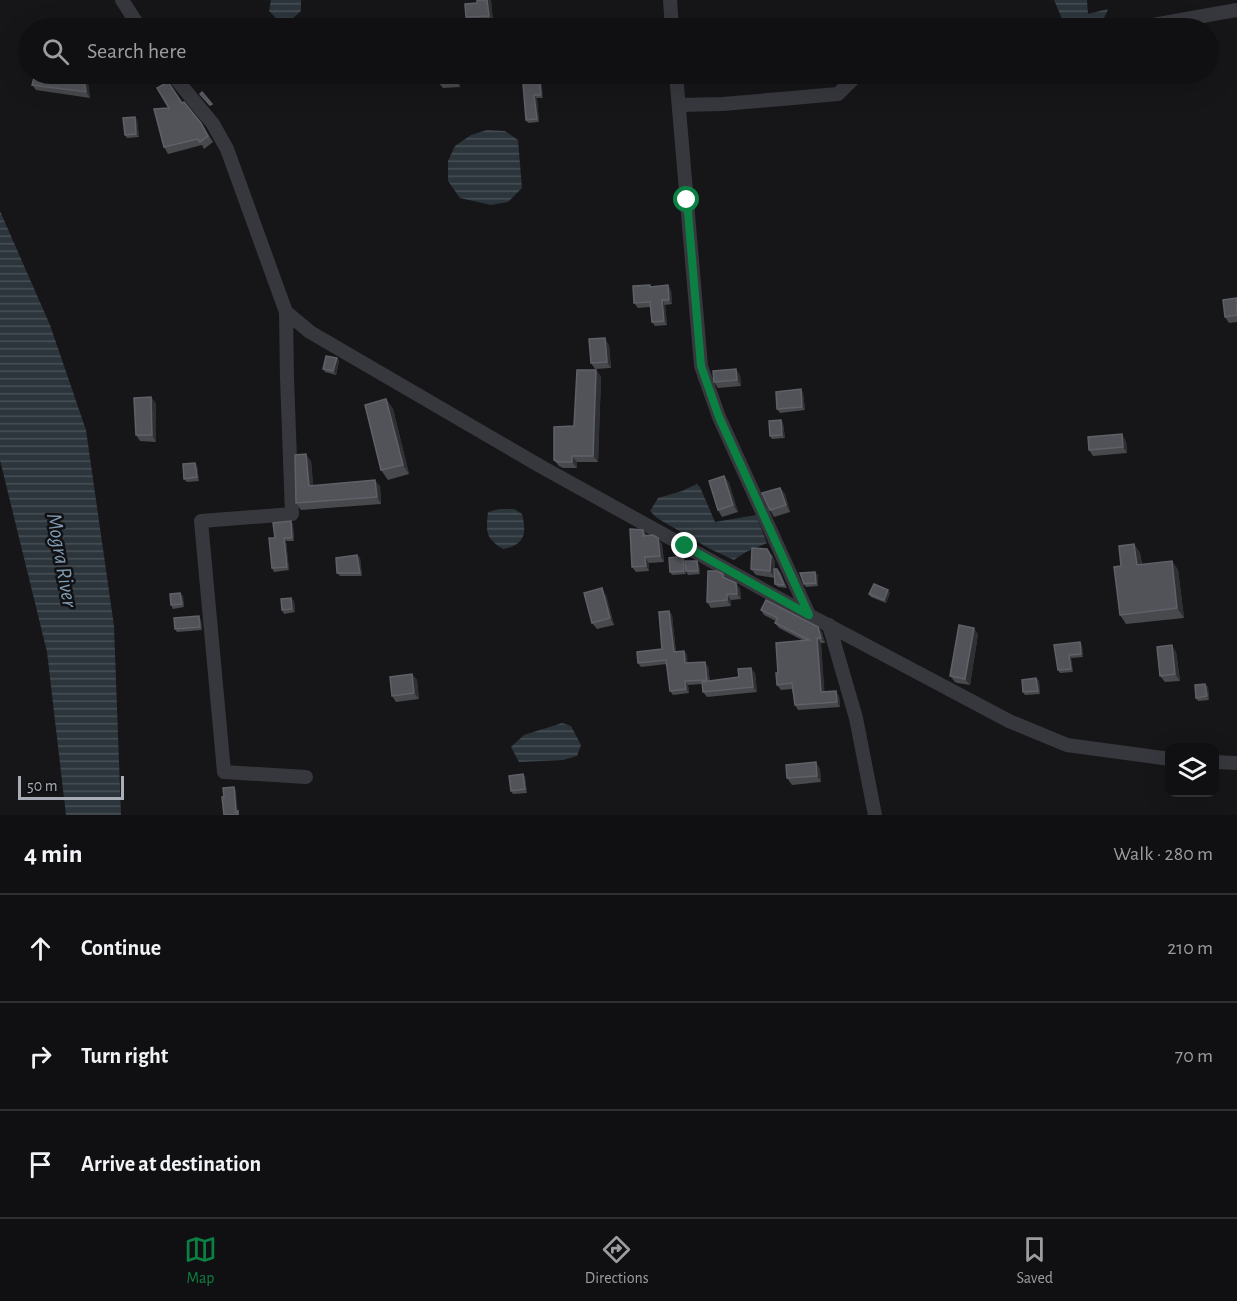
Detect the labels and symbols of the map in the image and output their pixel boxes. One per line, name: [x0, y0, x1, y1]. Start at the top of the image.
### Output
route start: [673, 186, 699, 212]
water label: Mogra River: [43, 511, 81, 610]
route end: [671, 532, 697, 558]
scale bar: [18, 773, 124, 800]

